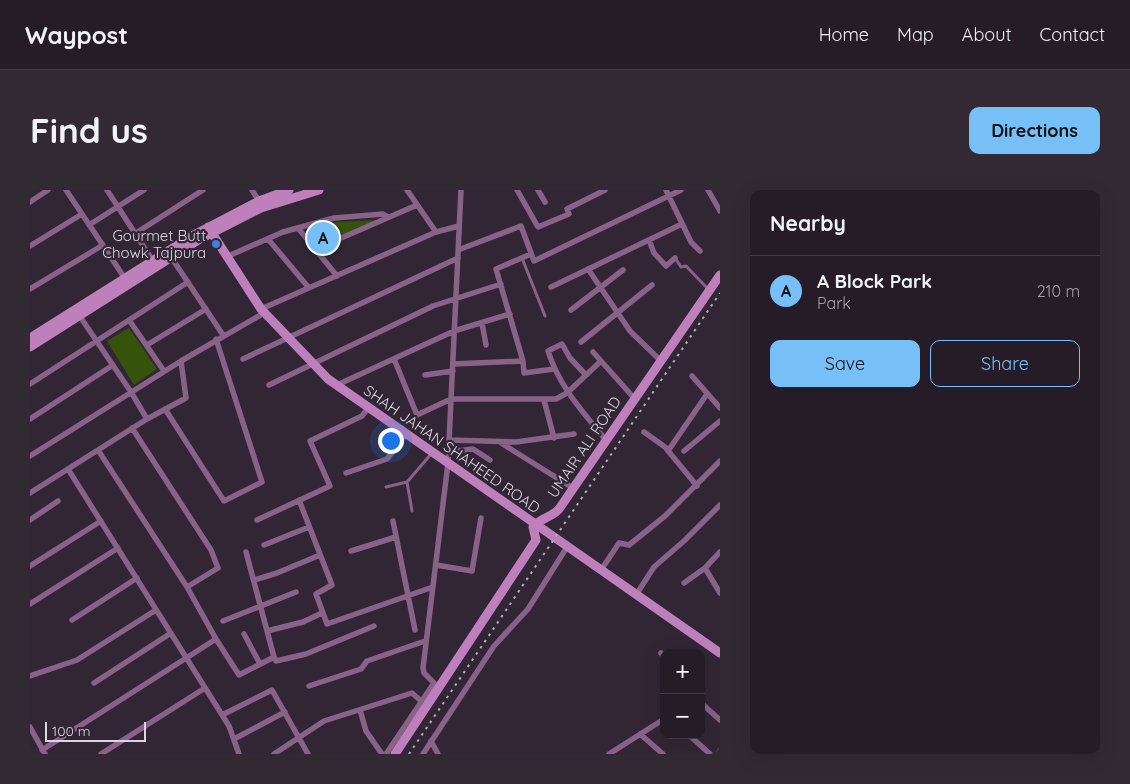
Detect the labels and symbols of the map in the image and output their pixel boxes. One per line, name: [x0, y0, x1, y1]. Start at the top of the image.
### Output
pin: A: [307, 219, 339, 257]
place label: Gourmet Butt Chowk Tajpura: [102, 226, 206, 262]
marker: Gourmet Butt Chowk Tajpura: [210, 238, 222, 250]
street label: SHAH JAHAN SHAHEED ROAD: [360, 381, 544, 517]
street label: UMAIR ALI ROAD: [543, 393, 625, 501]
your location: [378, 428, 404, 454]
scale bar: [45, 719, 146, 742]

